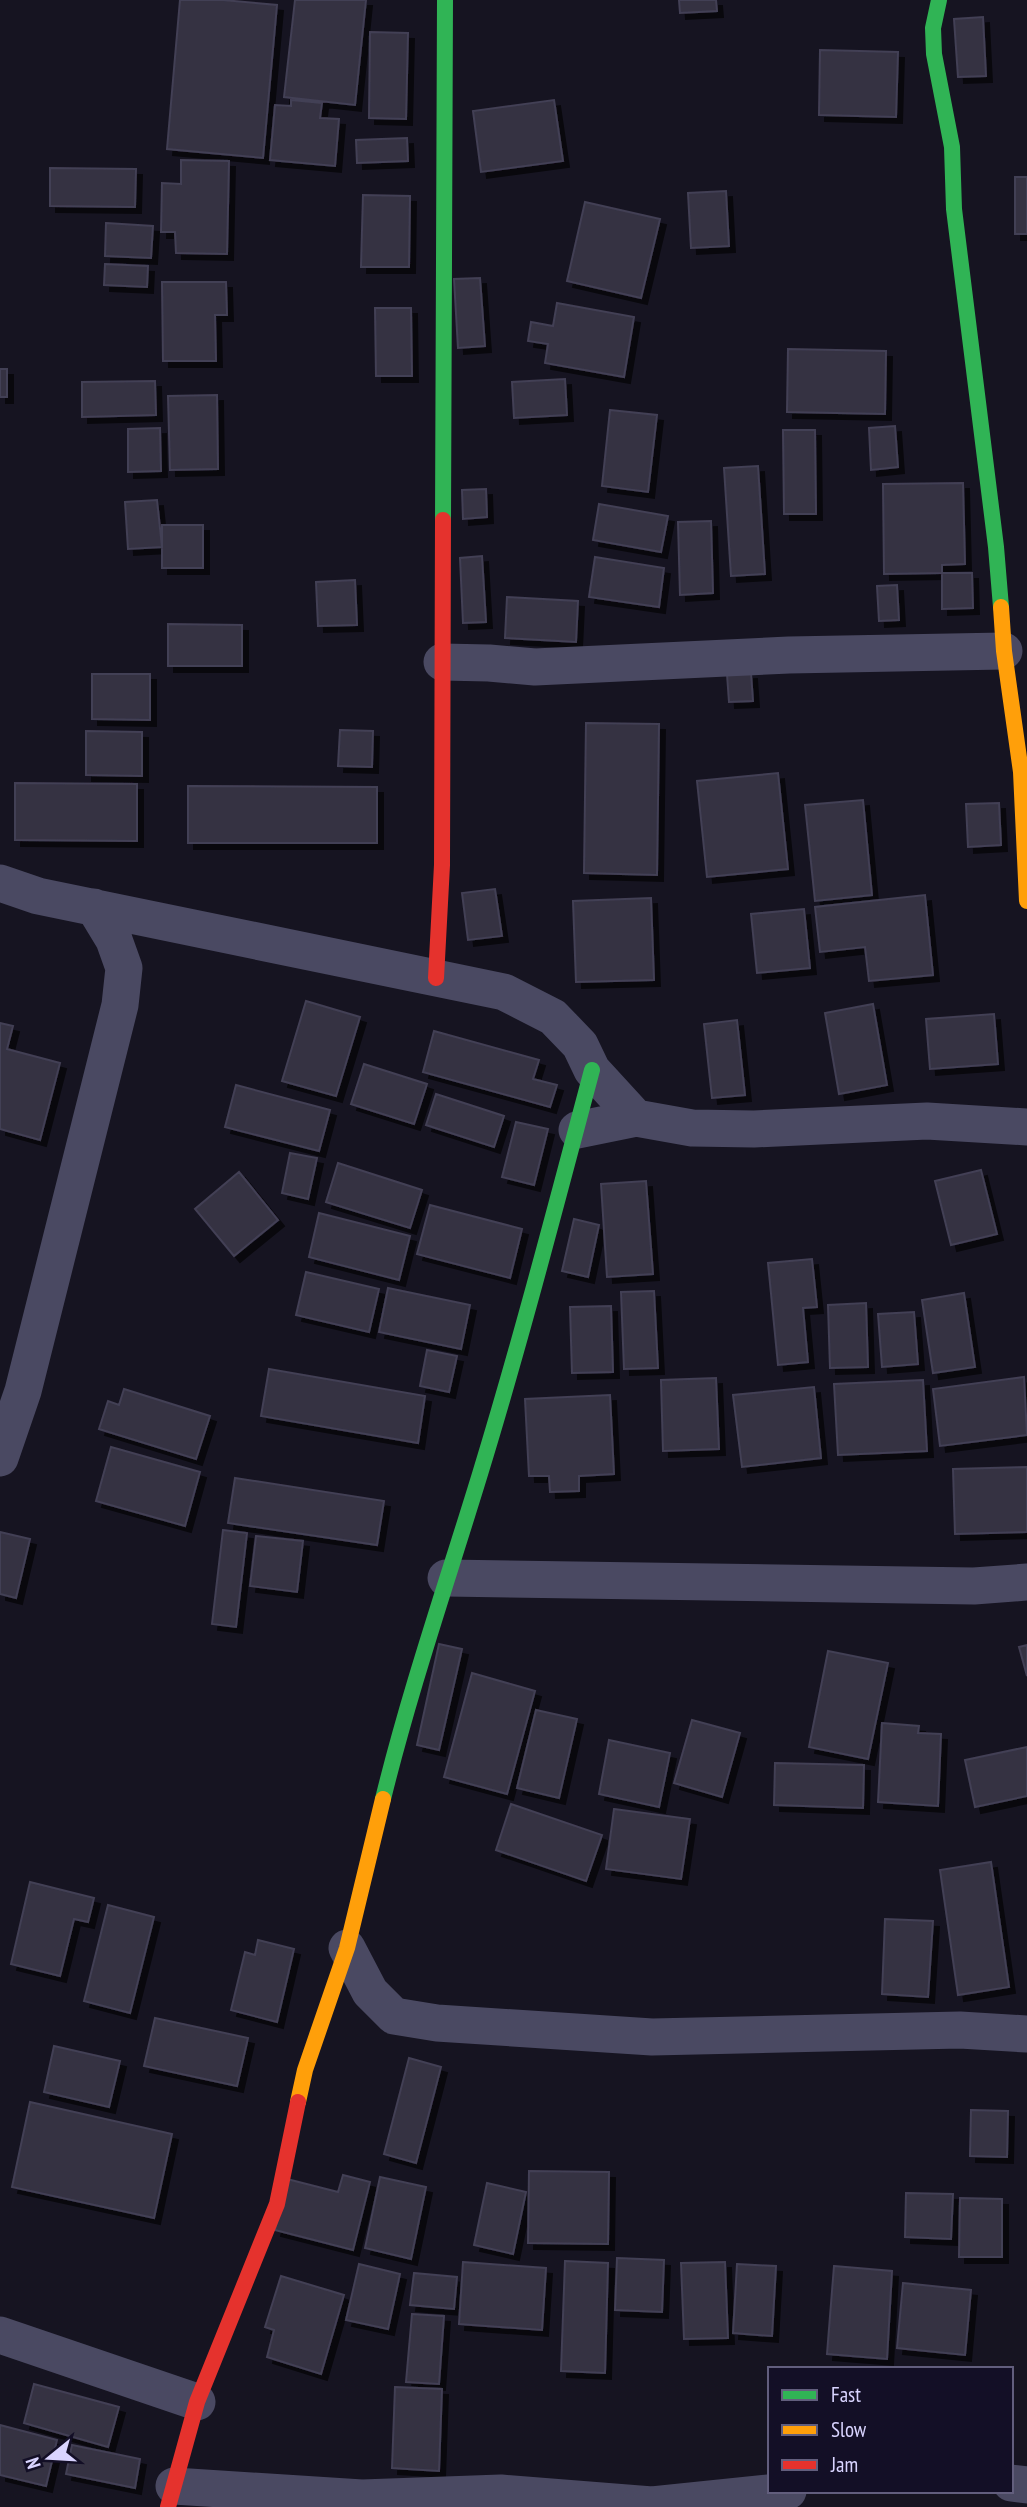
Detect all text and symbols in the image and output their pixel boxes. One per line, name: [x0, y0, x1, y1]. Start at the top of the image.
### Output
legend: [768, 2367, 1013, 2493]
text: Fast: [831, 2381, 861, 2408]
text: Slow: [831, 2416, 867, 2443]
north arrow: [14, 2423, 84, 2493]
text: Jam: [830, 2451, 858, 2478]
text: N: [20, 2455, 46, 2472]

